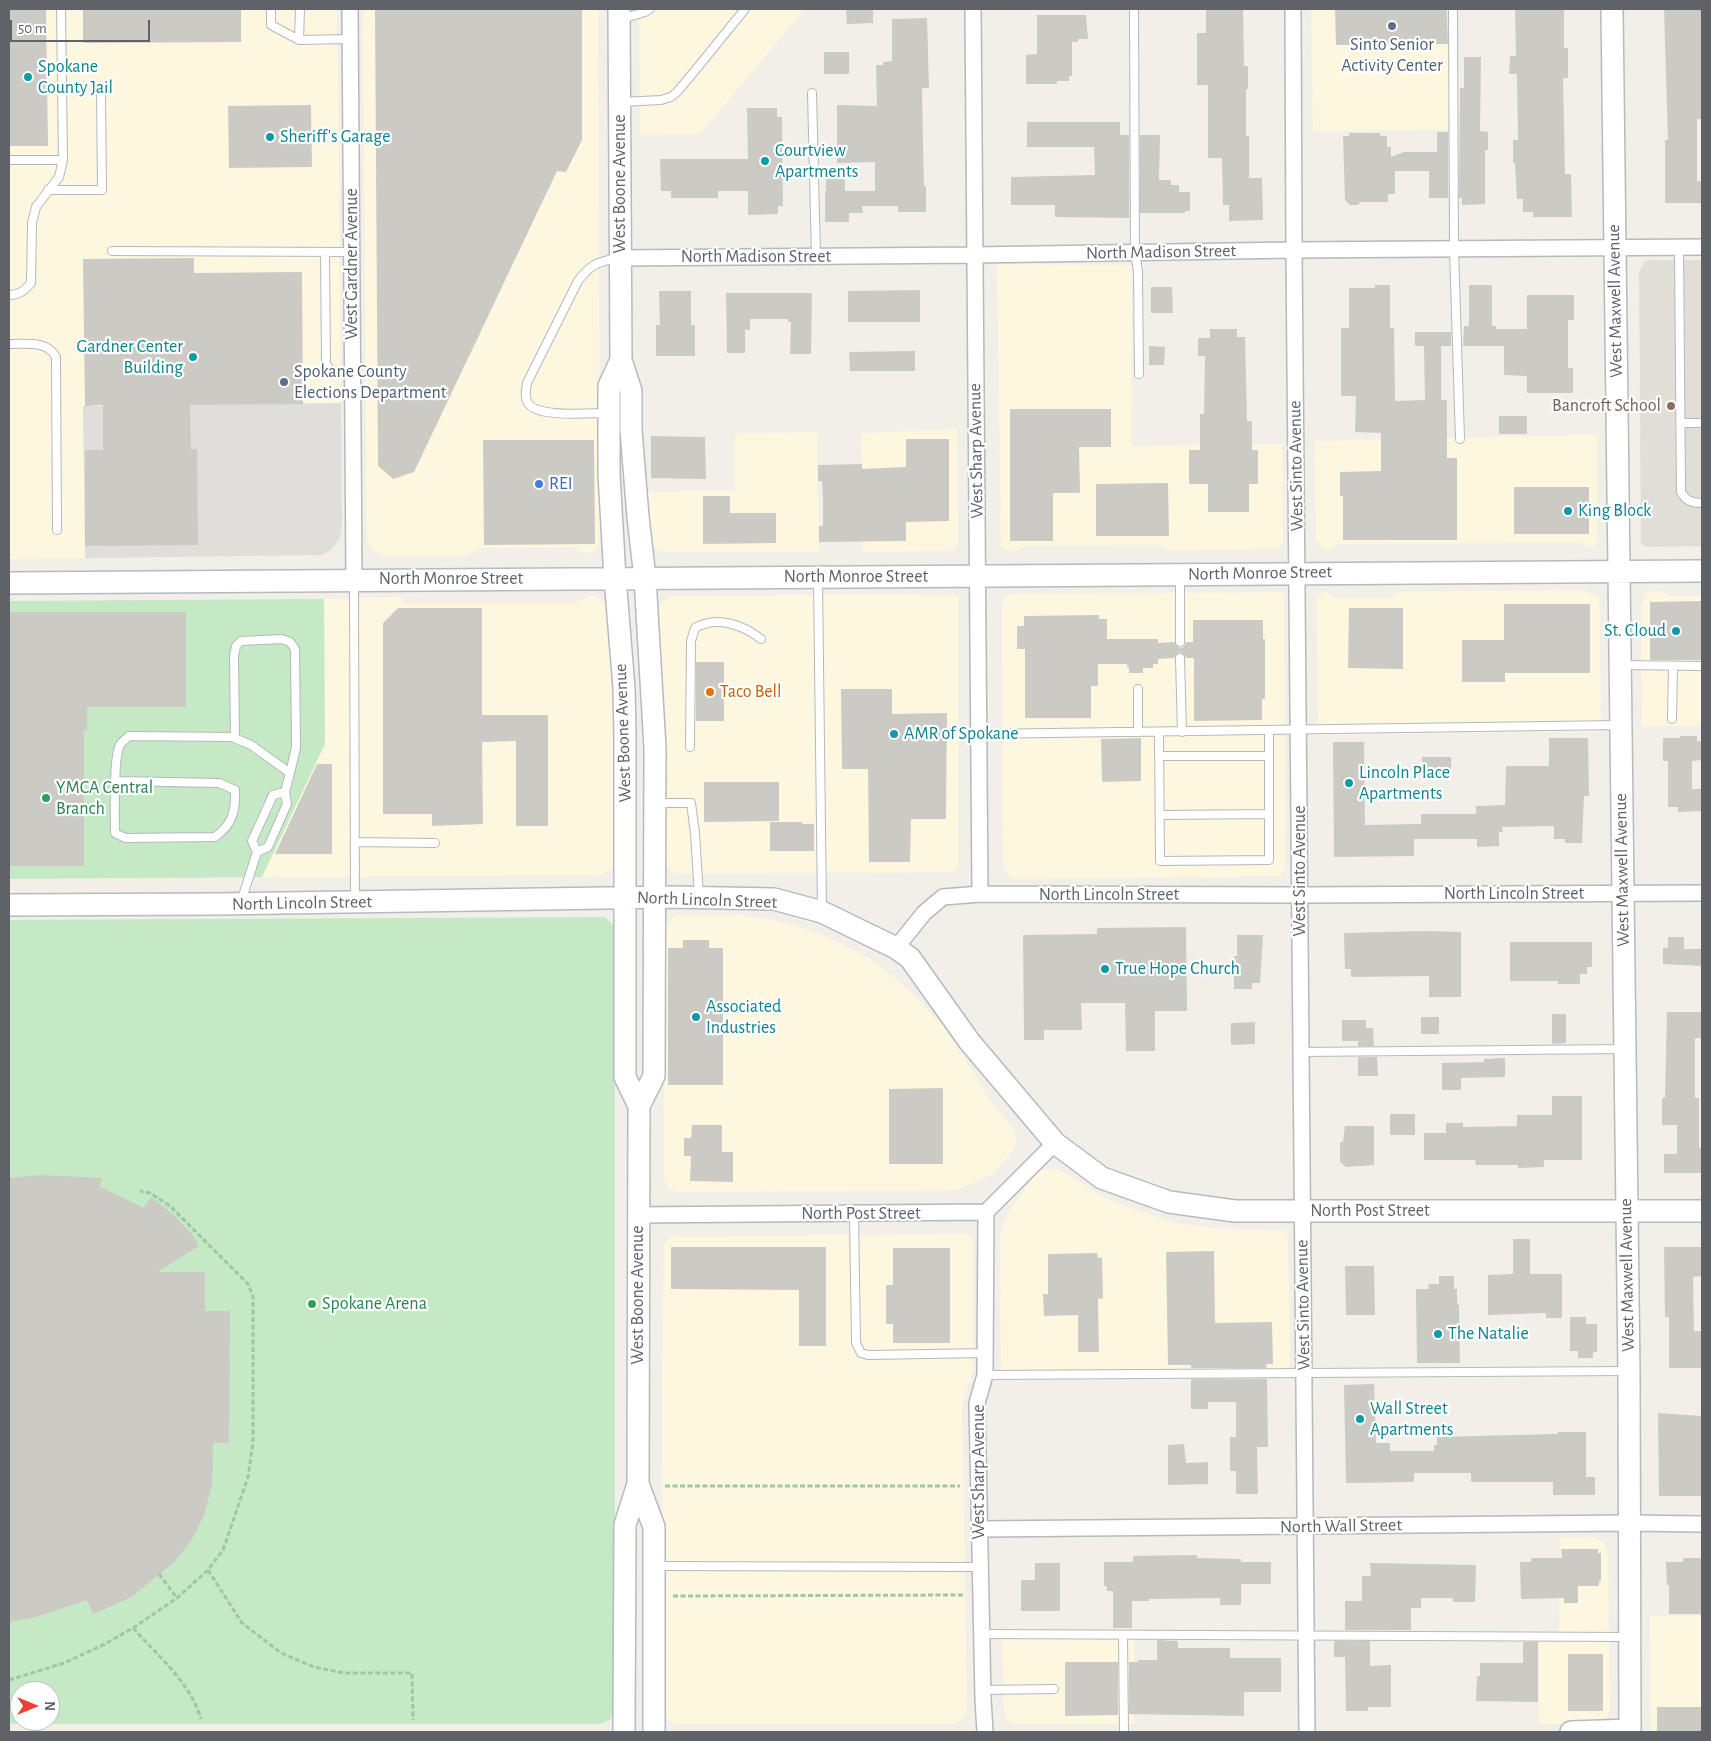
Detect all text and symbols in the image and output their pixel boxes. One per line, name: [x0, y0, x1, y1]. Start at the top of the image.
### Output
scale bar: [12, 10, 152, 42]
marker: Sinto Senior Activity Center: [1386, 20, 1398, 32]
text: 50 m: [18, 21, 47, 36]
place label: Sinto Senior Activity Center: [1341, 34, 1443, 76]
place label: Spokane County Jail: [38, 56, 113, 98]
marker: Spokane County Jail: [22, 71, 34, 83]
street label: West Boone Avenue: [609, 115, 631, 253]
place label: Sheriff's Garage: [280, 126, 390, 148]
marker: Sheriff's Garage: [264, 131, 276, 143]
place label: Courtview Apartments: [775, 140, 858, 182]
marker: Courtview Apartments: [759, 155, 771, 167]
street label: West Gardner Avenue: [341, 188, 363, 340]
street label: West Maxwell Avenue: [1603, 224, 1627, 378]
street label: North Madison Street: [1086, 240, 1236, 264]
street label: North Madison Street: [681, 246, 831, 268]
place label: Gardner Center Building: [77, 336, 183, 378]
marker: Gardner Center Building: [187, 351, 199, 363]
place label: Spokane County Elections Department: [294, 361, 447, 404]
marker: Spokane County Elections Department: [278, 376, 290, 388]
street label: West Sharp Avenue: [964, 383, 988, 519]
place label: Bancroft School: [1552, 395, 1661, 417]
street label: West Sinto Avenue: [1284, 400, 1308, 532]
marker: Bancroft School: [1665, 400, 1677, 412]
place label: REI: [549, 473, 572, 495]
marker: REI: [533, 478, 545, 490]
place label: King Block: [1578, 500, 1651, 522]
marker: King Block: [1562, 505, 1574, 517]
street label: North Monroe Street: [1188, 561, 1332, 585]
street label: North Monroe Street: [784, 566, 928, 588]
street label: North Monroe Street: [379, 568, 523, 590]
place label: St. Cloud: [1604, 620, 1666, 642]
marker: St. Cloud: [1670, 625, 1682, 637]
street label: West Boone Avenue: [610, 663, 636, 803]
place label: Taco Bell: [720, 681, 781, 703]
marker: Taco Bell: [704, 686, 716, 698]
place label: AMR of Spokane: [904, 723, 1019, 745]
marker: AMR of Spokane: [888, 728, 900, 740]
place label: Lincoln Place Apartments: [1359, 762, 1450, 804]
place label: YMCA Central Branch: [56, 777, 153, 820]
marker: Lincoln Place Apartments: [1343, 777, 1355, 789]
marker: YMCA Central Branch: [40, 792, 52, 804]
street label: West Maxwell Avenue: [1610, 793, 1634, 947]
street label: West Sinto Avenue: [1289, 806, 1311, 936]
street label: North Lincoln Street: [1444, 883, 1584, 905]
street label: North Lincoln Street: [1039, 884, 1179, 906]
street label: North Lincoln Street: [636, 887, 778, 913]
street label: North Lincoln Street: [232, 891, 372, 915]
place label: True Hope Church: [1115, 958, 1240, 980]
marker: True Hope Church: [1099, 963, 1111, 975]
place label: Associated Industries: [706, 996, 781, 1038]
marker: Associated Industries: [690, 1011, 702, 1023]
street label: West Maxwell Avenue: [1615, 1198, 1639, 1352]
street label: North Post Street: [1310, 1200, 1430, 1222]
street label: North Post Street: [801, 1203, 921, 1225]
street label: West Boone Avenue: [627, 1226, 649, 1364]
street label: West Sinto Avenue: [1291, 1239, 1315, 1371]
place label: Spokane Arena: [322, 1293, 427, 1315]
marker: Spokane Arena: [306, 1298, 318, 1310]
place label: The Natalie: [1448, 1323, 1529, 1345]
marker: The Natalie: [1432, 1328, 1444, 1340]
place label: Wall Street Apartments: [1370, 1398, 1453, 1440]
street label: West Sharp Avenue: [968, 1404, 990, 1540]
marker: Wall Street Apartments: [1354, 1413, 1366, 1425]
street label: North Wall Street: [1280, 1514, 1402, 1538]
north arrow: [10, 1681, 60, 1731]
text: N: [42, 1701, 56, 1711]

